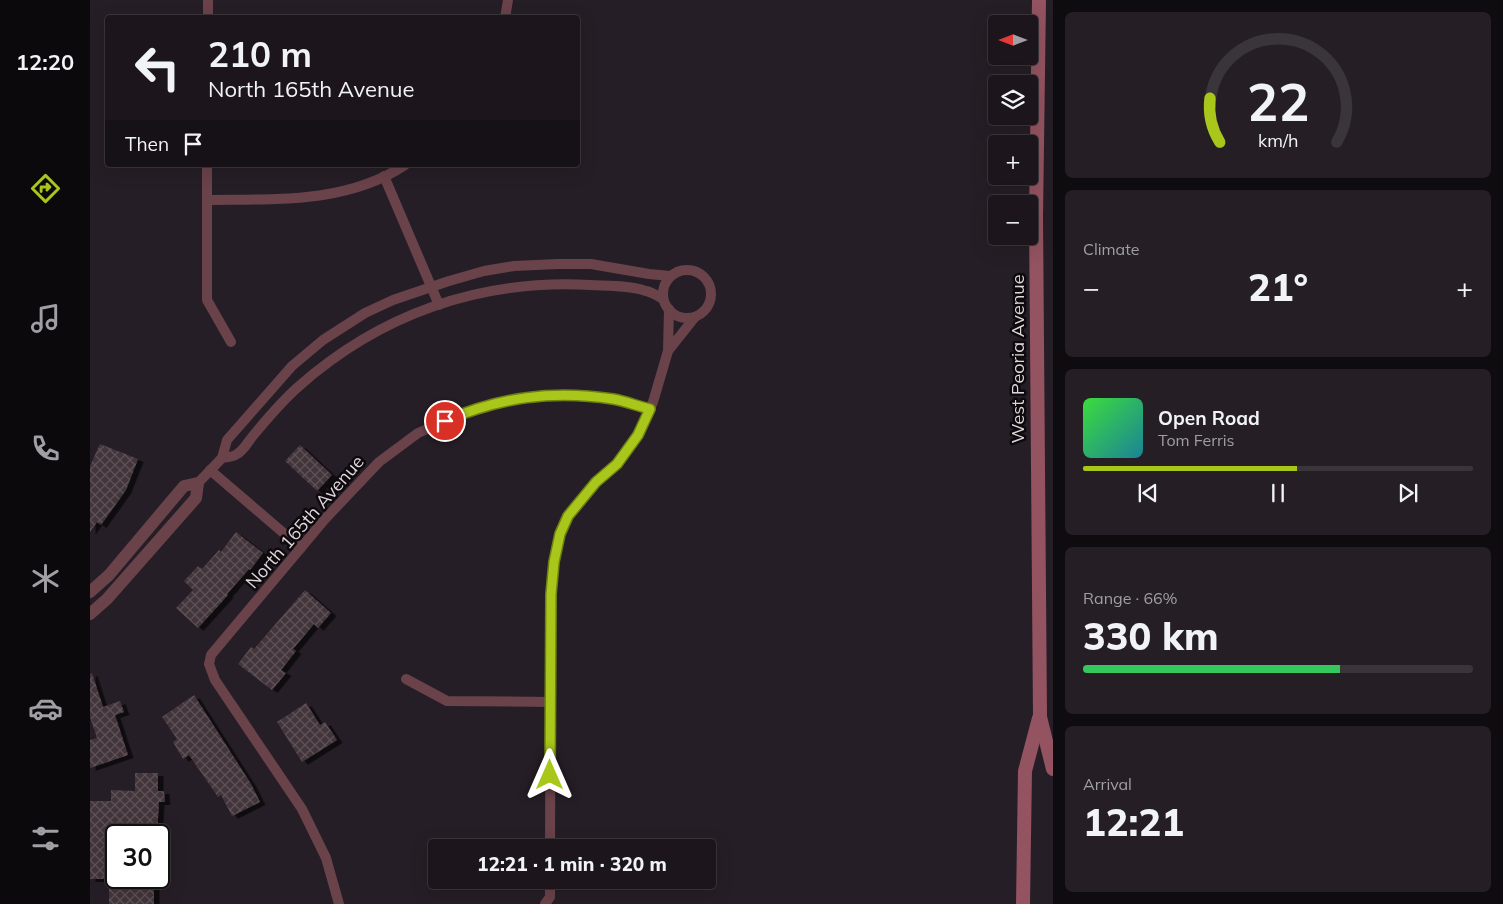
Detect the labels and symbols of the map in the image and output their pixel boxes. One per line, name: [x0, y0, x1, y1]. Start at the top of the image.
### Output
north arrow: [988, 15, 1038, 65]
street label: West Peoria Avenue: [1006, 275, 1029, 444]
pin: [424, 400, 466, 442]
street label: North 165th Avenue: [241, 450, 369, 593]
position arrow: [523, 748, 575, 800]
speed limit sign: 30: [105, 824, 170, 889]

